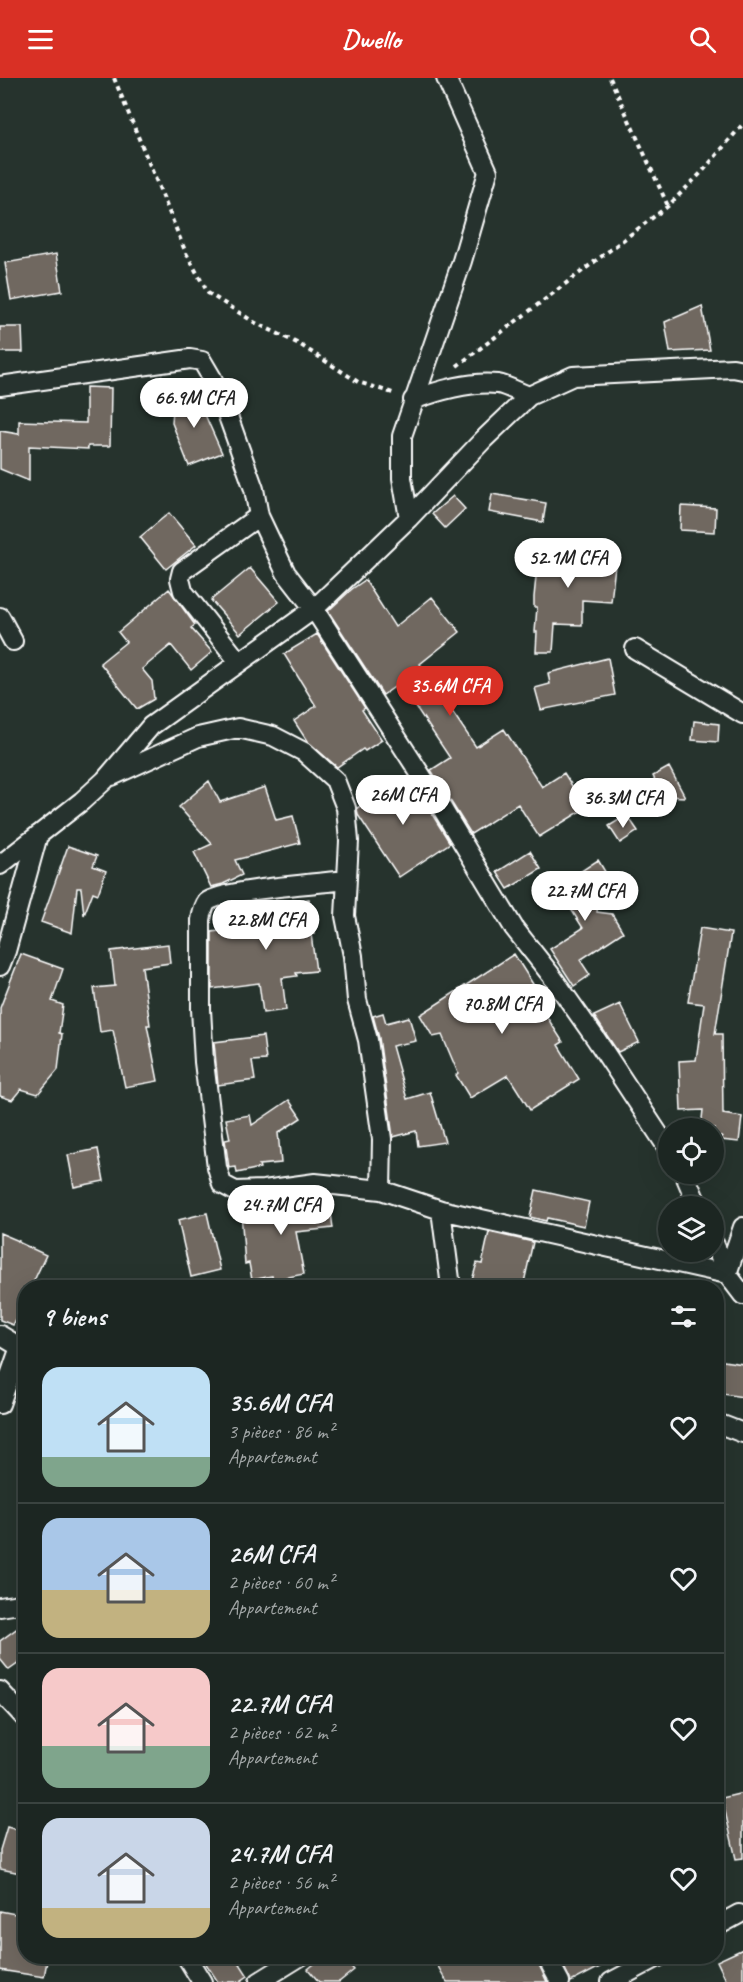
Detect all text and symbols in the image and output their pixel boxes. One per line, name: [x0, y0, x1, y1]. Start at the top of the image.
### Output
text: Dwello: [342, 22, 401, 56]
icon: menu: [24, 23, 57, 56]
icon: search: [686, 23, 719, 56]
pin: 66.9M CFA: [125, 378, 263, 429]
text: 66.9M CFA: [154, 385, 234, 410]
pin: 52.1M CFA: [499, 538, 637, 589]
text: 52.1M CFA: [529, 545, 608, 570]
pin: 35.6M CFA: [381, 666, 519, 717]
text: 35.6M CFA: [410, 673, 490, 698]
pin: 26M CFA: [348, 775, 458, 826]
pin: 36.3M CFA: [554, 778, 692, 829]
text: 26M CFA: [370, 782, 436, 807]
text: 36.3M CFA: [583, 785, 663, 810]
pin: 22.7M CFA: [516, 871, 654, 922]
text: 22.7M CFA: [545, 878, 625, 903]
pin: 22.8M CFA: [197, 900, 335, 951]
text: 22.8M CFA: [226, 907, 306, 932]
pin: 70.8M CFA: [433, 984, 571, 1035]
text: 70.8M CFA: [462, 991, 542, 1016]
map controls: [658, 1118, 724, 1262]
button: locate: [658, 1118, 724, 1184]
pin: 24.7M CFA: [212, 1185, 350, 1236]
text: 24.7M CFA: [241, 1192, 321, 1217]
button: layers: [658, 1196, 724, 1262]
text: 9 biens: [42, 1300, 106, 1333]
icon: filters: [667, 1300, 700, 1333]
text: 35.6M CFA: [228, 1386, 331, 1419]
icon: home: [90, 1391, 162, 1463]
icon: heart: [667, 1411, 700, 1444]
text: 3 pièces · 86 m²: [228, 1419, 334, 1444]
text: Appartement: [228, 1444, 317, 1469]
text: 26M CFA: [228, 1537, 315, 1570]
icon: home: [90, 1542, 162, 1614]
icon: heart: [667, 1562, 700, 1595]
text: 2 pièces · 60 m²: [228, 1570, 334, 1595]
text: Appartement: [228, 1595, 317, 1620]
text: 22.7M CFA: [228, 1687, 331, 1720]
icon: home: [90, 1692, 162, 1764]
icon: heart: [667, 1712, 700, 1745]
text: 2 pièces · 62 m²: [228, 1720, 334, 1745]
text: Appartement: [228, 1745, 317, 1770]
text: 24.7M CFA: [228, 1837, 331, 1870]
icon: home: [90, 1842, 162, 1914]
icon: heart: [667, 1862, 700, 1895]
text: 2 pièces · 56 m²: [228, 1870, 334, 1895]
text: Appartement: [228, 1895, 317, 1920]

